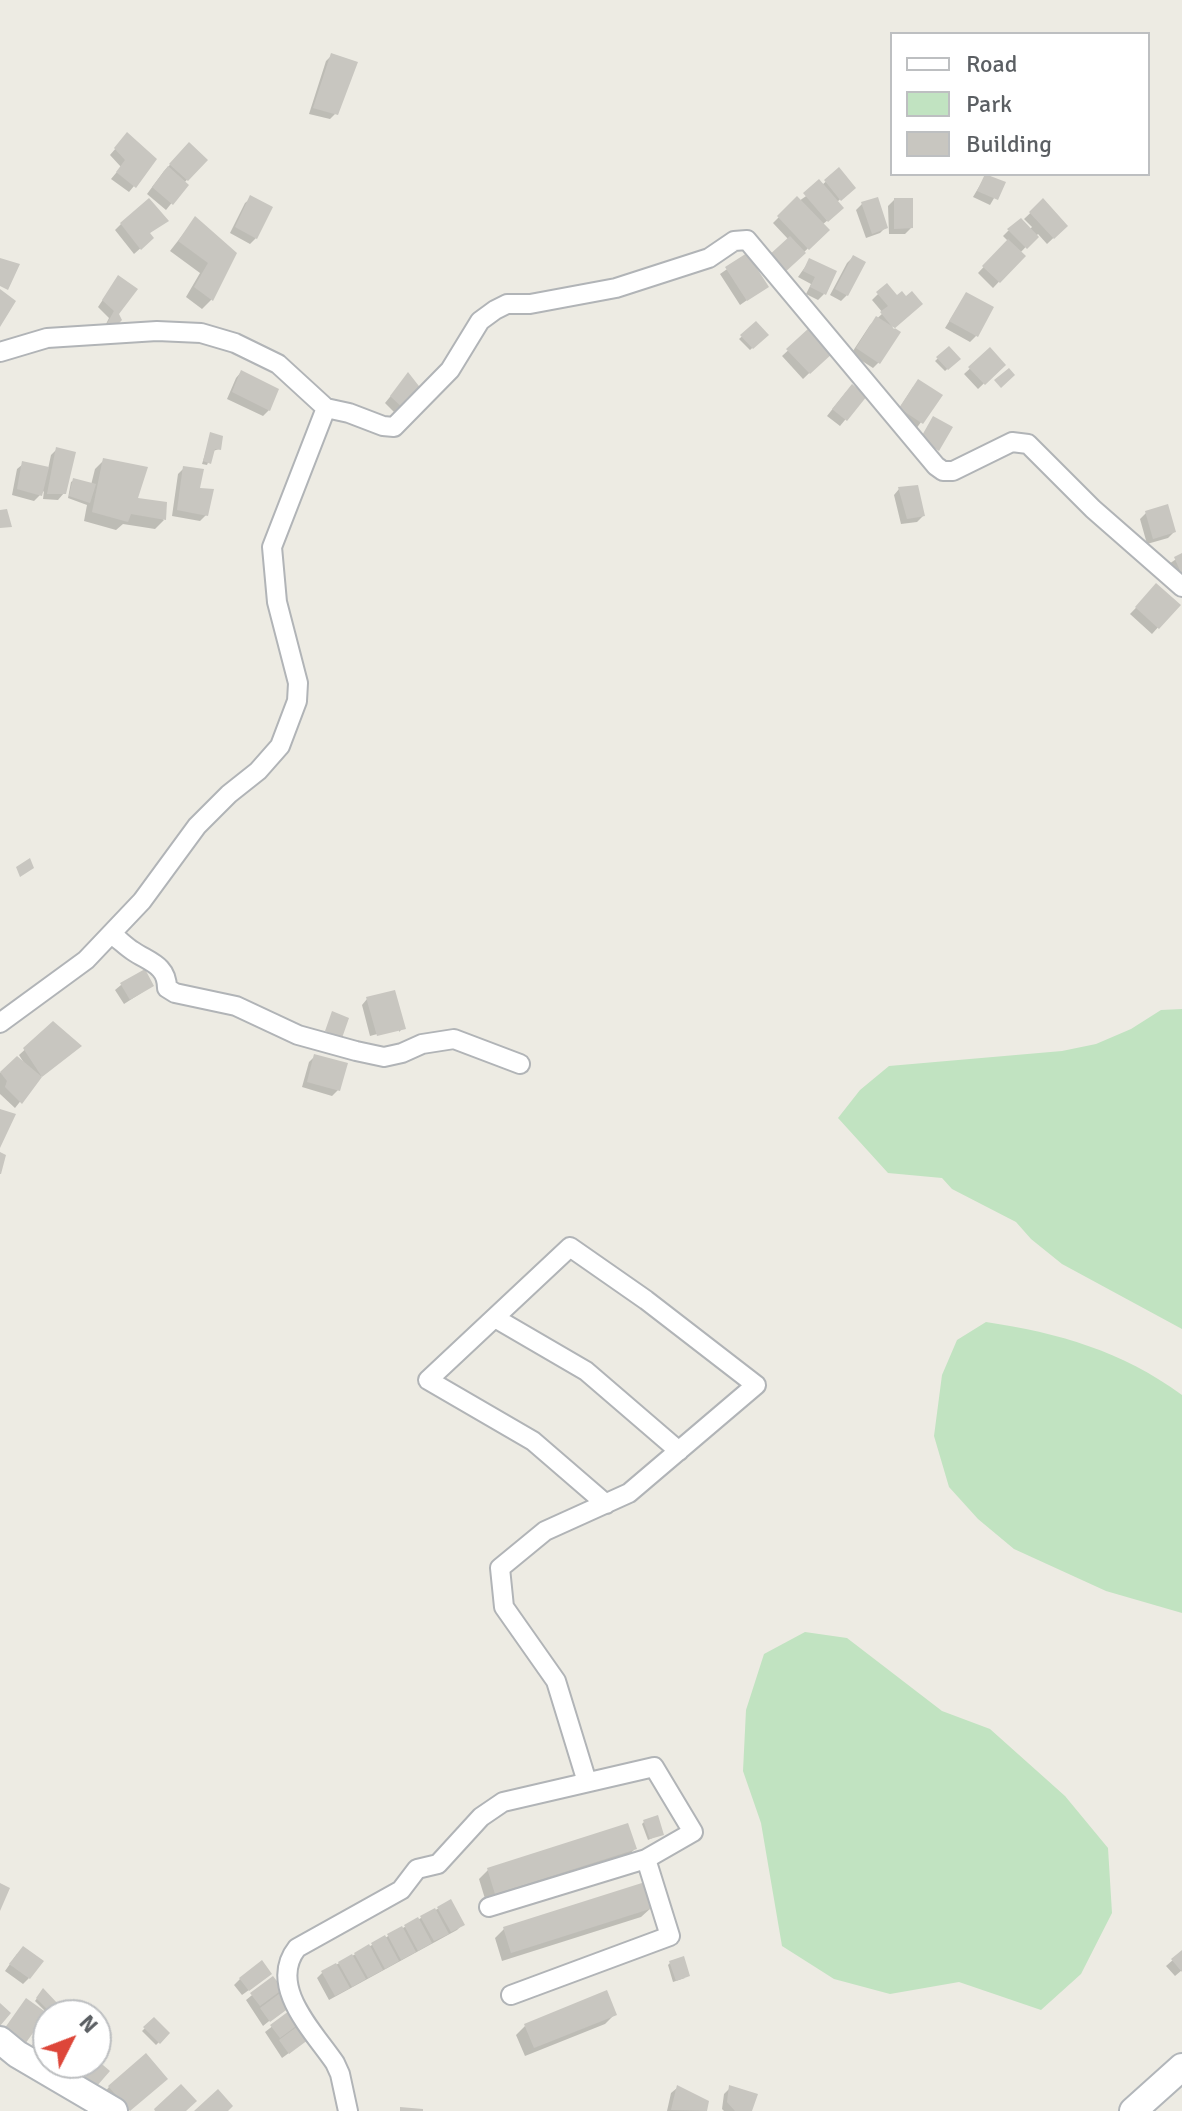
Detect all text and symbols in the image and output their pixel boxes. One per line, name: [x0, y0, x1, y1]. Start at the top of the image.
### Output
legend: [890, 32, 1150, 176]
text: Road: [966, 49, 1017, 79]
text: Park: [966, 89, 1012, 119]
text: Building: [966, 129, 1052, 159]
north arrow: [32, 1999, 112, 2079]
text: N: [74, 2009, 104, 2039]

